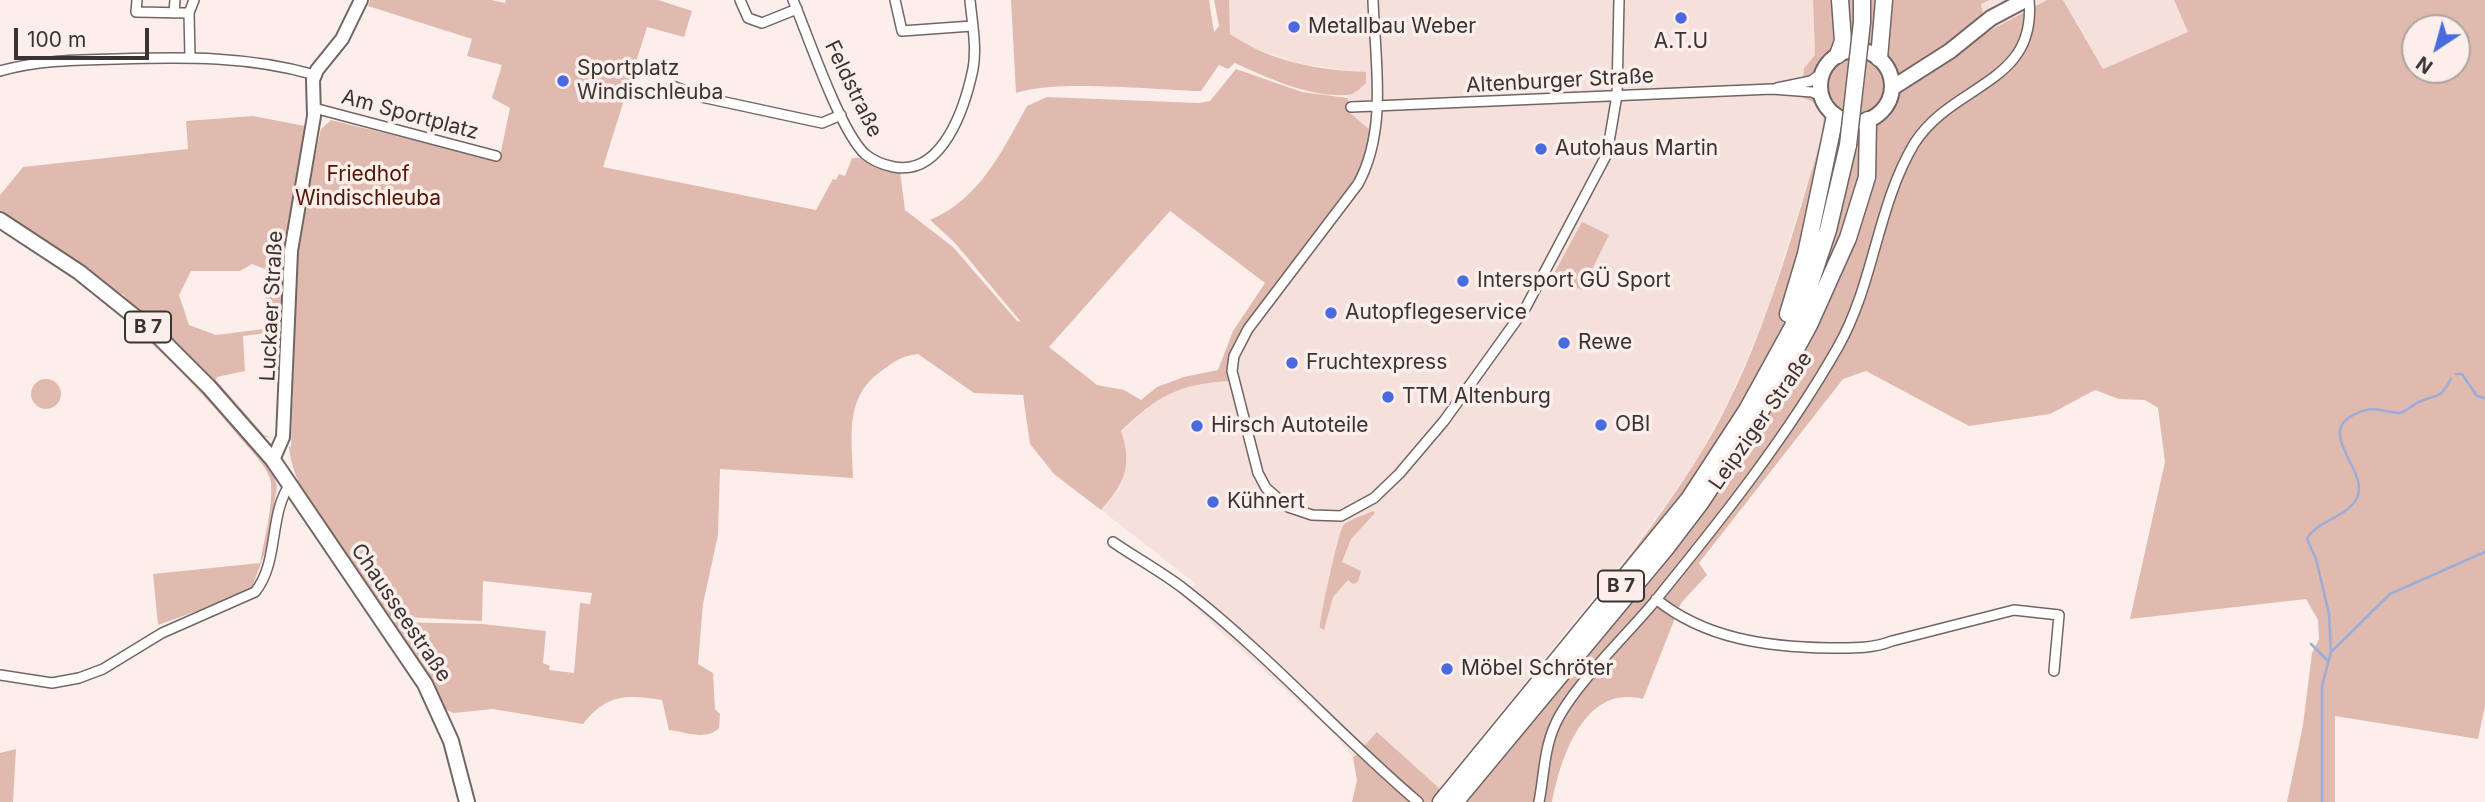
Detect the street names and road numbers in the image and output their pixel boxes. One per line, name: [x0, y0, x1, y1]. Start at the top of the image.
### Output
street label: Feldstraße: [819, 36, 887, 142]
street label: Altenburger Straße: [1465, 63, 1655, 99]
street label: Am Sportplatz: [339, 85, 481, 145]
street label: Luckaer Straße: [255, 230, 289, 382]
road number: B 7: [125, 312, 171, 342]
street label: Leipziger Straße: [1704, 347, 1818, 495]
street label: Chausseestraße: [345, 539, 457, 687]
road number: B 7: [1598, 570, 1644, 601]

